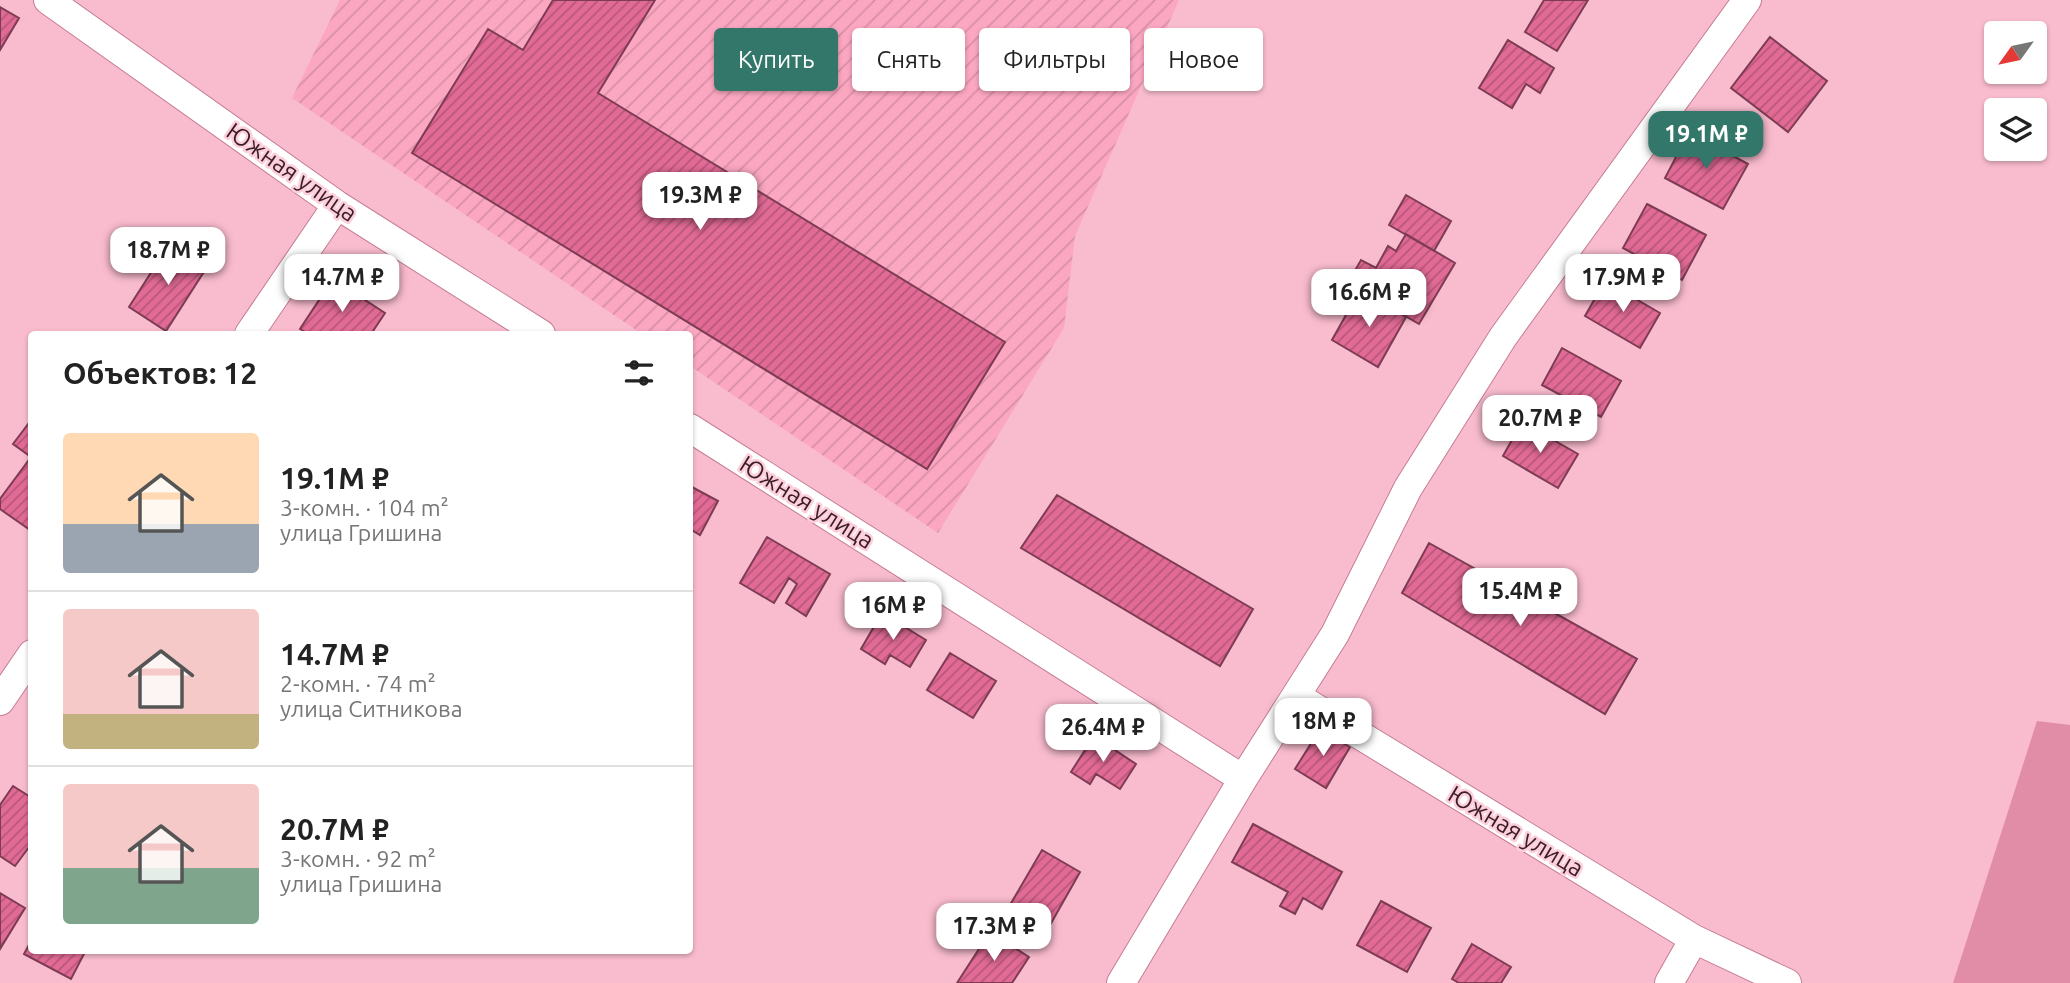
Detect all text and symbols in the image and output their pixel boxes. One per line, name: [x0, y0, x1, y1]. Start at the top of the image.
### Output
north arrow: [1984, 21, 2048, 84]
map controls: [1984, 21, 2047, 161]
chip: Купить: [714, 28, 838, 91]
chip: Снять: [852, 28, 965, 91]
chip: Фильтры: [979, 28, 1130, 91]
chip: Новое: [1144, 28, 1263, 91]
button: layers: [1984, 98, 2047, 161]
pin: 19.1M ₽: [1641, 111, 1771, 171]
street label: Южная улица: [222, 117, 362, 227]
text: 19.1M ₽: [1664, 121, 1748, 146]
pin: 19.3M ₽: [635, 173, 765, 232]
text: 19.3M ₽: [658, 182, 742, 207]
pin: 18.7M ₽: [103, 228, 233, 287]
text: 18.7M ₽: [126, 237, 210, 262]
pin: 14.7M ₽: [277, 254, 407, 314]
pin: 17.9M ₽: [1558, 254, 1688, 314]
text: 14.7M ₽: [300, 264, 384, 289]
text: 17.9M ₽: [1581, 264, 1665, 289]
pin: 16.6M ₽: [1304, 270, 1434, 329]
text: 16.6M ₽: [1327, 279, 1411, 304]
icon: filters: [620, 354, 658, 392]
text: Объектов: 12: [63, 356, 257, 390]
pin: 20.7M ₽: [1475, 396, 1605, 455]
text: 20.7M ₽: [1498, 405, 1582, 430]
street label: Южная улица: [735, 450, 879, 554]
icon: home: [119, 461, 203, 545]
text: 19.1M ₽: [280, 461, 389, 495]
text: 3-комн. · 104 m²: [280, 495, 449, 520]
text: улица Гришина: [280, 520, 442, 545]
pin: 15.4M ₽: [1455, 568, 1585, 628]
text: 15.4M ₽: [1478, 578, 1562, 603]
pin: 16M ₽: [844, 582, 942, 642]
text: 16M ₽: [861, 592, 925, 617]
icon: home: [119, 637, 203, 721]
text: 14.7M ₽: [280, 637, 389, 671]
text: 2-комн. · 74 m²: [280, 671, 436, 696]
text: улица Ситникова: [280, 696, 463, 721]
pin: 18M ₽: [1274, 698, 1372, 758]
pin: 26.4M ₽: [1038, 704, 1168, 764]
text: 18M ₽: [1291, 708, 1355, 733]
text: 26.4M ₽: [1061, 714, 1145, 739]
street label: Южная улица: [1444, 780, 1588, 882]
icon: home: [119, 812, 203, 896]
text: 20.7M ₽: [280, 812, 389, 846]
text: 3-комн. · 92 m²: [280, 846, 436, 871]
text: улица Гришина: [280, 871, 442, 896]
pin: 17.3M ₽: [929, 904, 1059, 963]
text: 17.3M ₽: [952, 913, 1036, 938]

